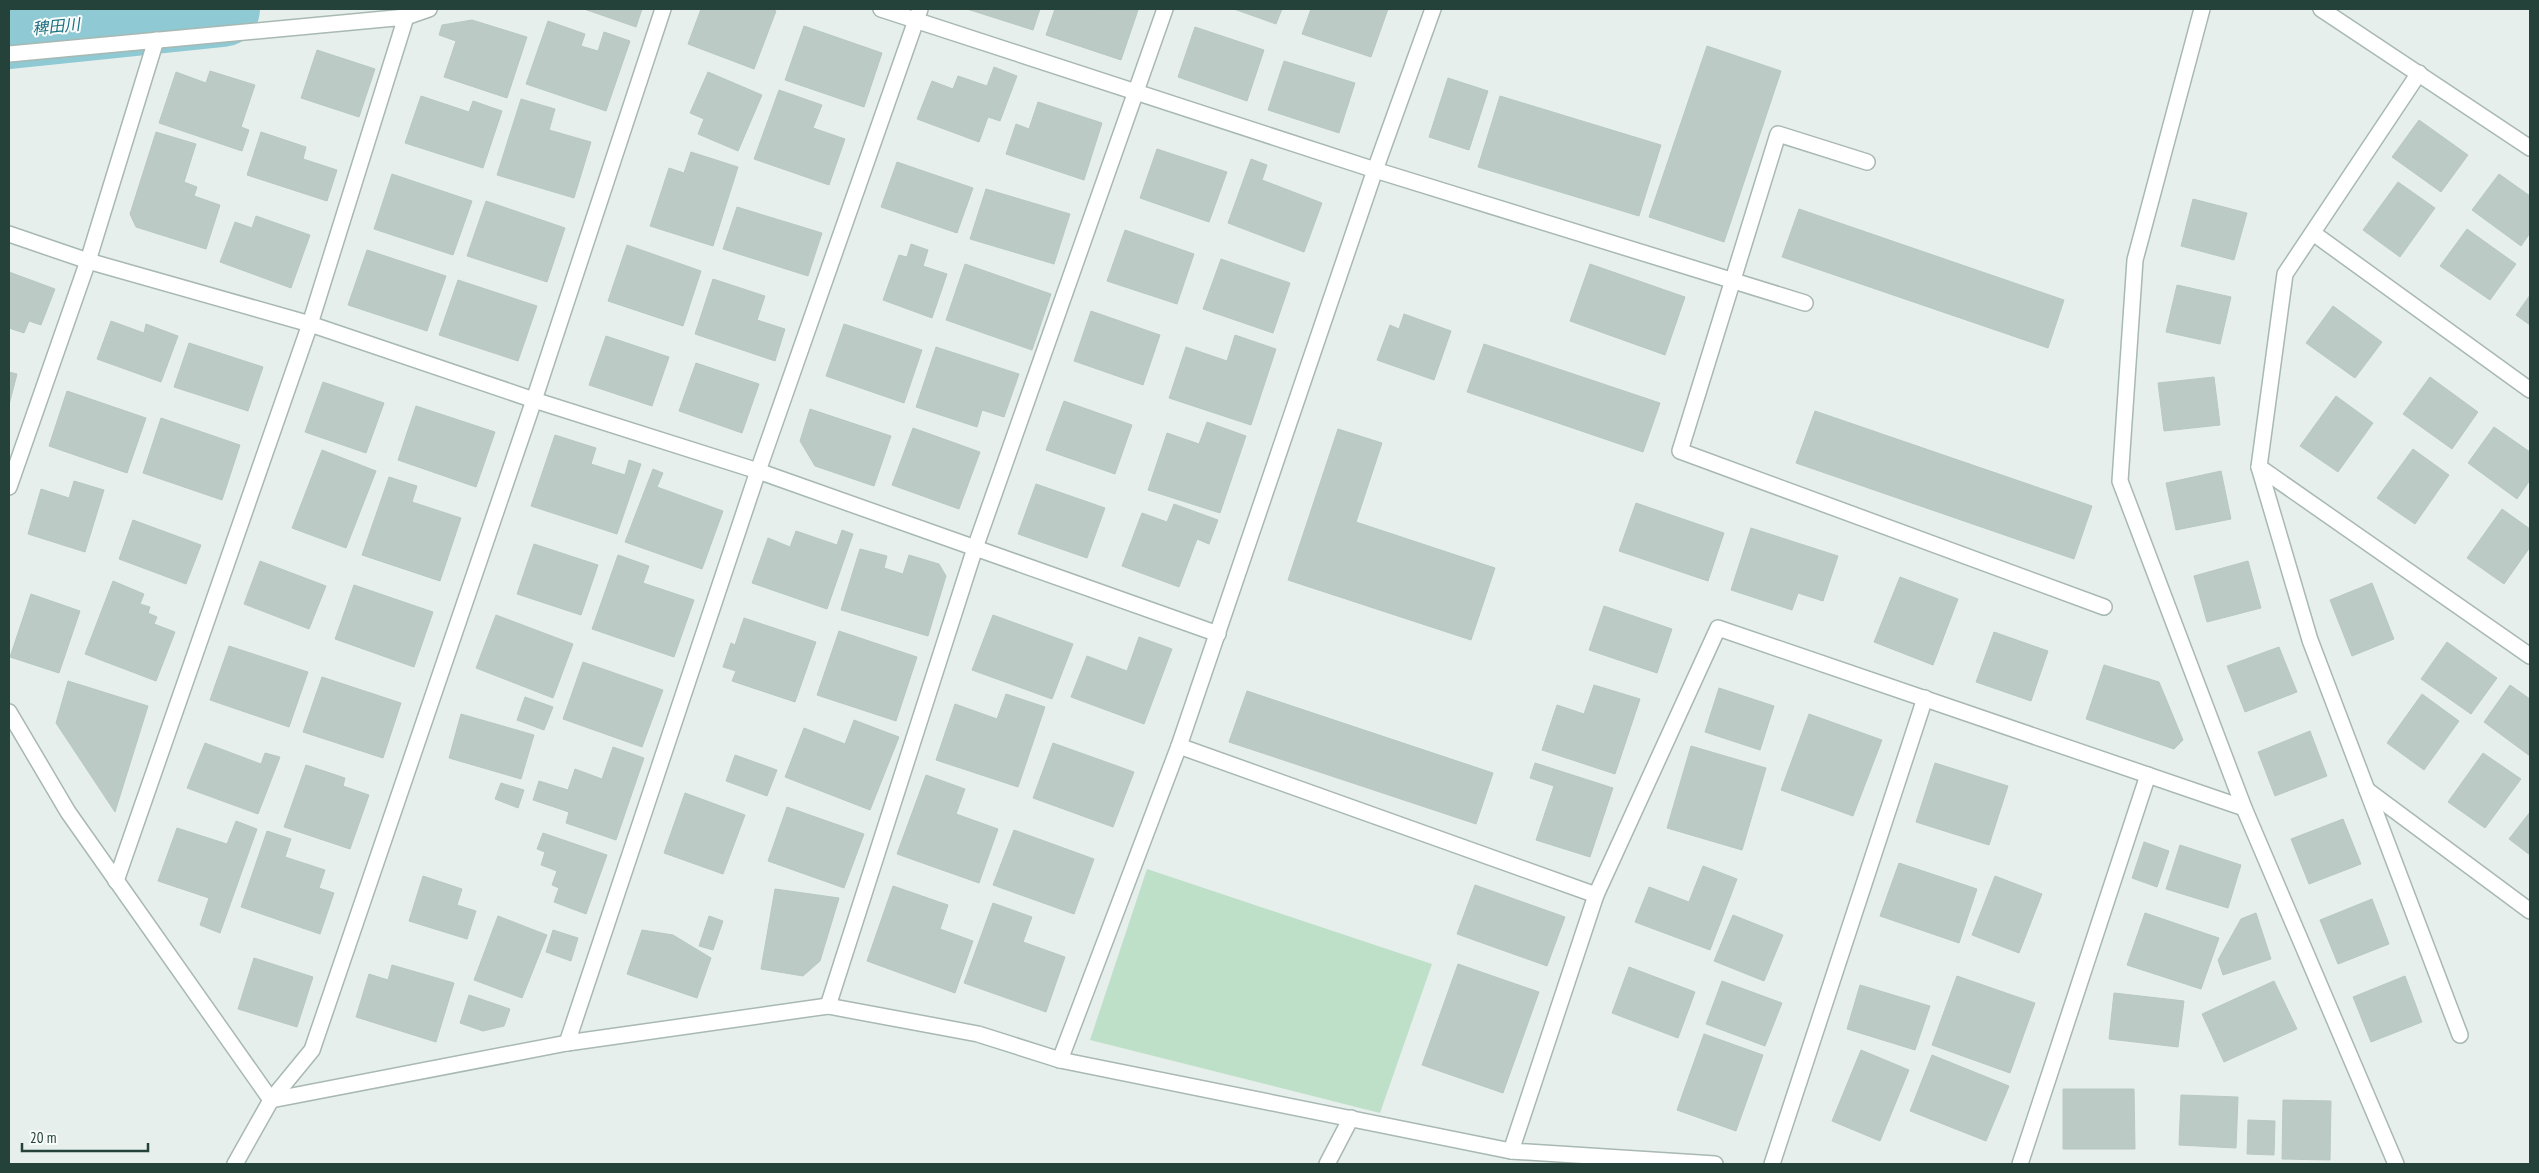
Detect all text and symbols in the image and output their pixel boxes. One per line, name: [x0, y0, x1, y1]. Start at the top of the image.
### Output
water label: 稗田川: [31, 13, 83, 38]
scale bar: [22, 1120, 149, 1152]
text: 20 m: [30, 1128, 56, 1147]

